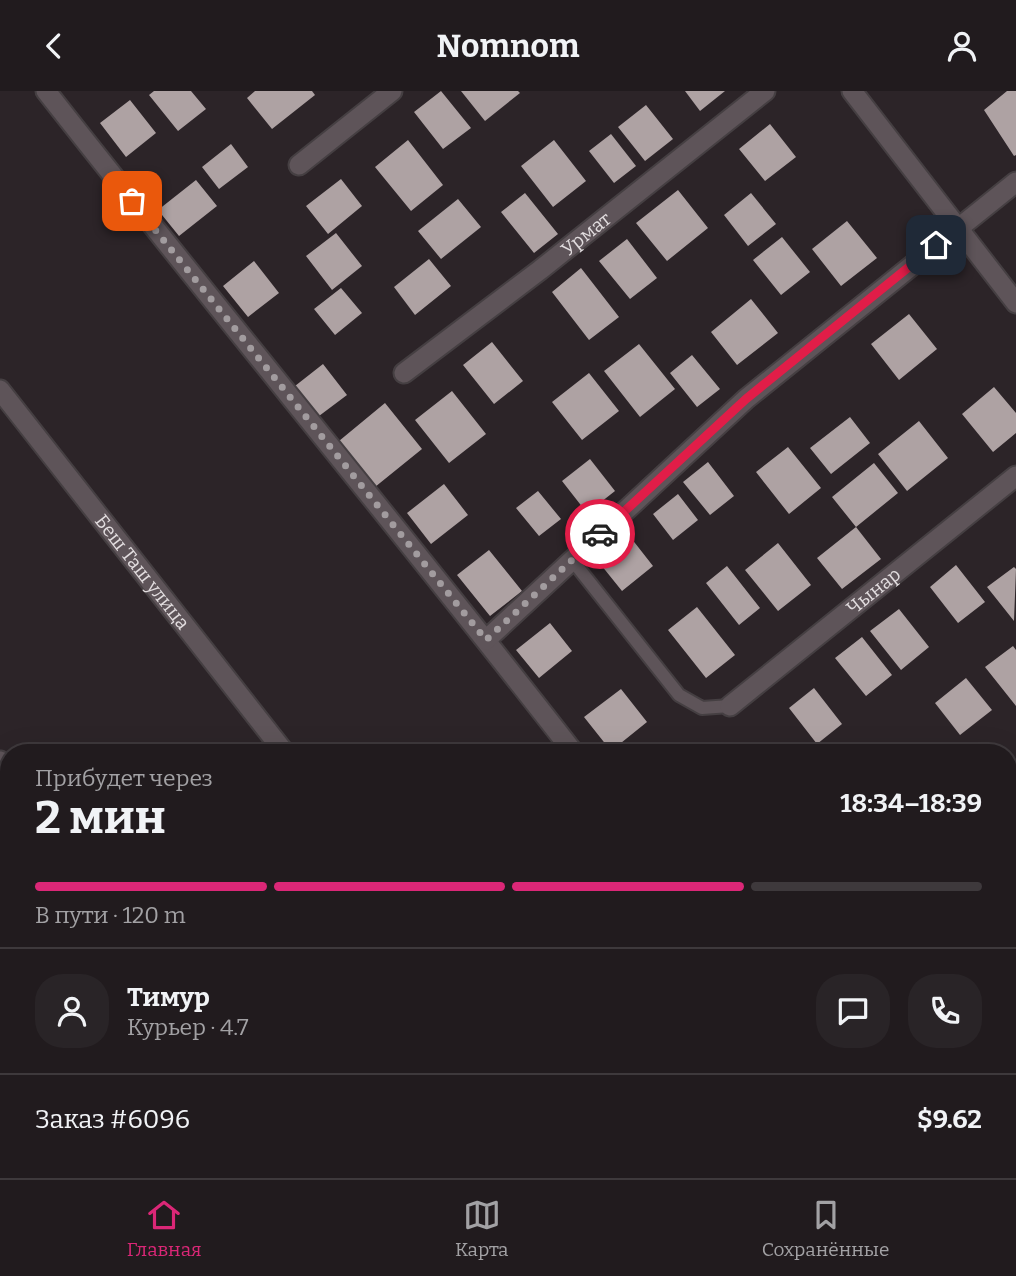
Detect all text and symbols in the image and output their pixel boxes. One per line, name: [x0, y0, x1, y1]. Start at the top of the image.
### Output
icon: back: [35, 27, 73, 65]
text: Nomnom: [436, 27, 580, 65]
icon: person: [943, 27, 981, 65]
pin: [102, 171, 162, 231]
icon: bag: [113, 182, 151, 220]
street label: Урмат: [556, 207, 615, 260]
pin: [906, 215, 966, 275]
icon: home: [917, 226, 955, 264]
courier: [565, 499, 635, 569]
street label: Беш Таш улица: [90, 510, 195, 634]
icon: car: [581, 515, 619, 553]
street label: Чынар: [842, 562, 905, 619]
text: Прибудет через: [35, 764, 213, 792]
text: 18:34–18:39: [840, 788, 982, 819]
text: 2 мин: [35, 790, 166, 845]
text: В пути · 120 m: [35, 901, 186, 929]
button: person: [35, 974, 109, 1048]
button: chat: [816, 974, 890, 1048]
button: phone: [908, 974, 982, 1048]
text: Тимур: [127, 982, 210, 1013]
text: Курьер · 4.7: [127, 1013, 249, 1041]
text: Заказ #6096: [35, 1104, 190, 1135]
text: $9.62: [917, 1104, 982, 1135]
tab: Главная: [127, 1196, 202, 1261]
tab: Карта: [455, 1196, 509, 1261]
tab: Сохранённые: [762, 1196, 889, 1261]

